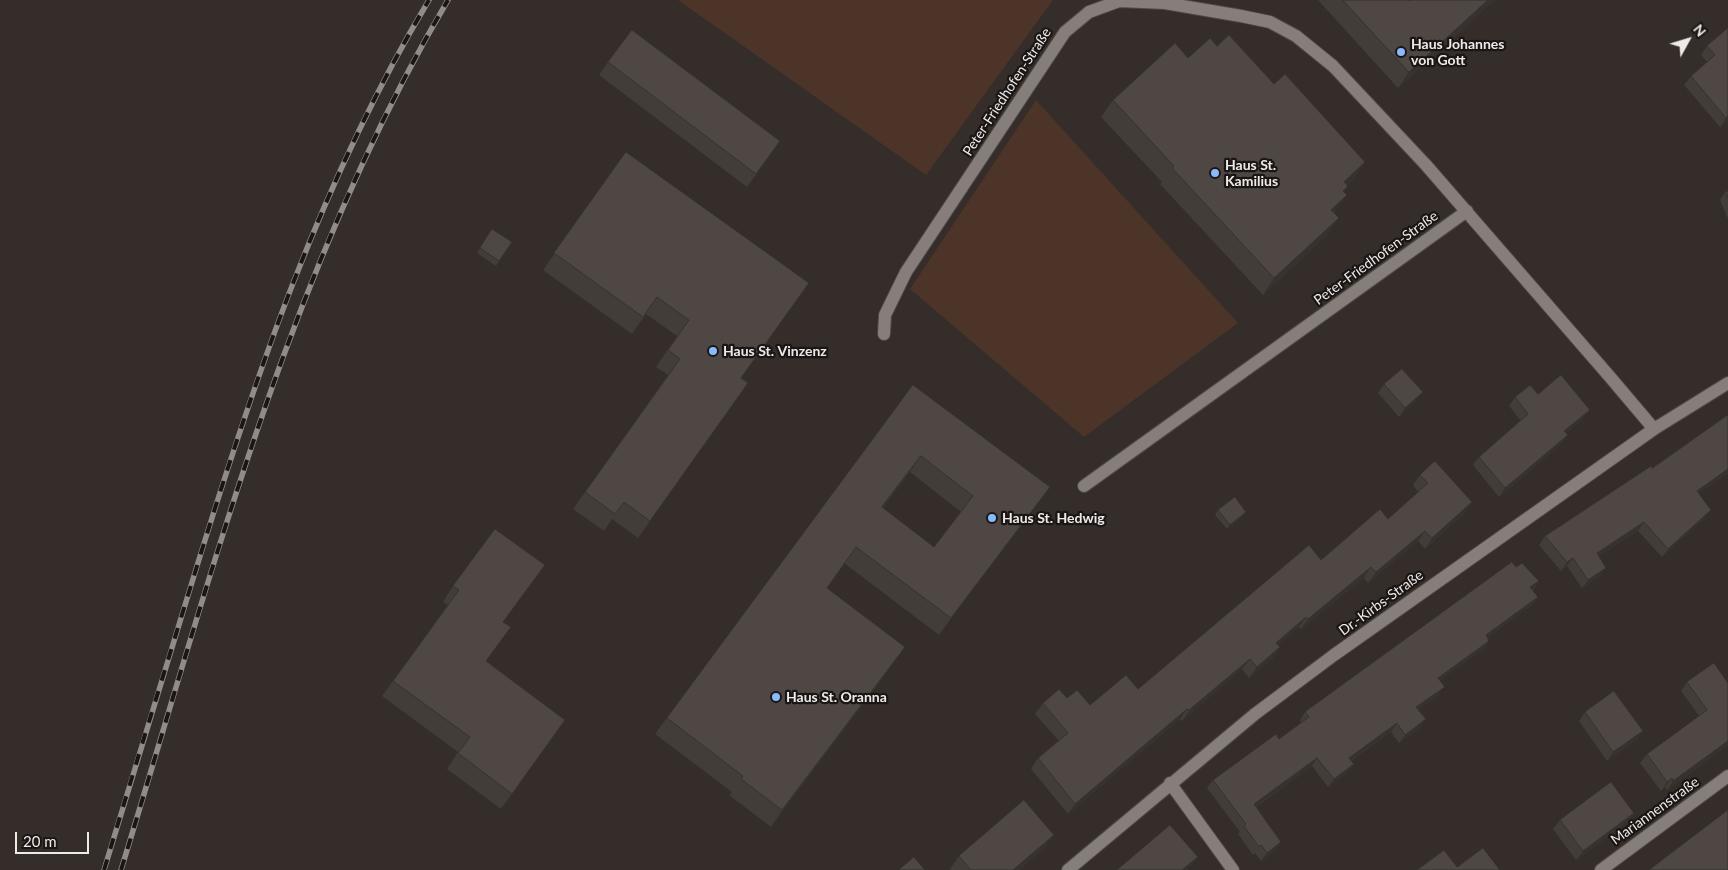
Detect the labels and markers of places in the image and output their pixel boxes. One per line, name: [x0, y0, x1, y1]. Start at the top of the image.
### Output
place label: Haus Johannes von Gott: [1411, 36, 1504, 68]
marker: Haus Johannes von Gott: [1395, 46, 1407, 58]
place label: Haus St. Kamilius: [1225, 157, 1278, 190]
marker: Haus St. Kamilius: [1209, 167, 1221, 179]
place label: Haus St. Vinzenz: [723, 343, 827, 359]
marker: Haus St. Vinzenz: [707, 345, 719, 357]
place label: Haus St. Hedwig: [1002, 510, 1105, 526]
marker: Haus St. Hedwig: [986, 512, 998, 524]
place label: Haus St. Oranna: [786, 689, 887, 705]
marker: Haus St. Oranna: [770, 691, 782, 703]

